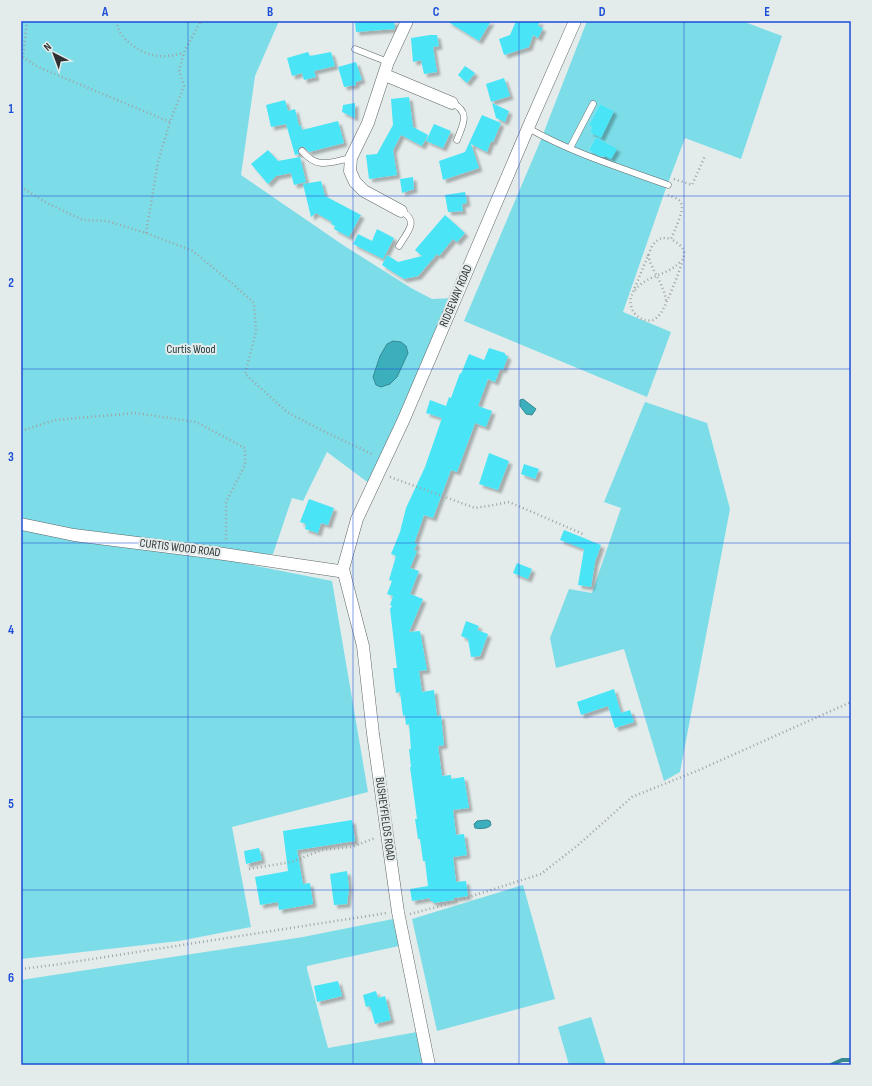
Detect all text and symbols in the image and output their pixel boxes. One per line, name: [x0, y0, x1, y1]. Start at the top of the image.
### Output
text: A: [101, 4, 109, 20]
text: B: [267, 4, 273, 20]
text: C: [433, 4, 440, 20]
text: D: [599, 4, 606, 20]
text: E: [764, 4, 770, 20]
north arrow: [34, 34, 74, 74]
text: N: [41, 40, 54, 54]
text: 1: [8, 101, 14, 117]
street label: RIDGEWAY ROAD: [436, 262, 476, 329]
text: 2: [8, 275, 14, 291]
park label: Curtis Wood: [166, 342, 216, 357]
text: 3: [8, 449, 14, 465]
street label: CURTIS WOOD ROAD: [139, 536, 221, 560]
text: 4: [8, 622, 14, 638]
street label: BUSHEYFIELDS ROAD: [372, 776, 398, 862]
text: 5: [8, 796, 14, 812]
text: 6: [8, 970, 14, 986]

